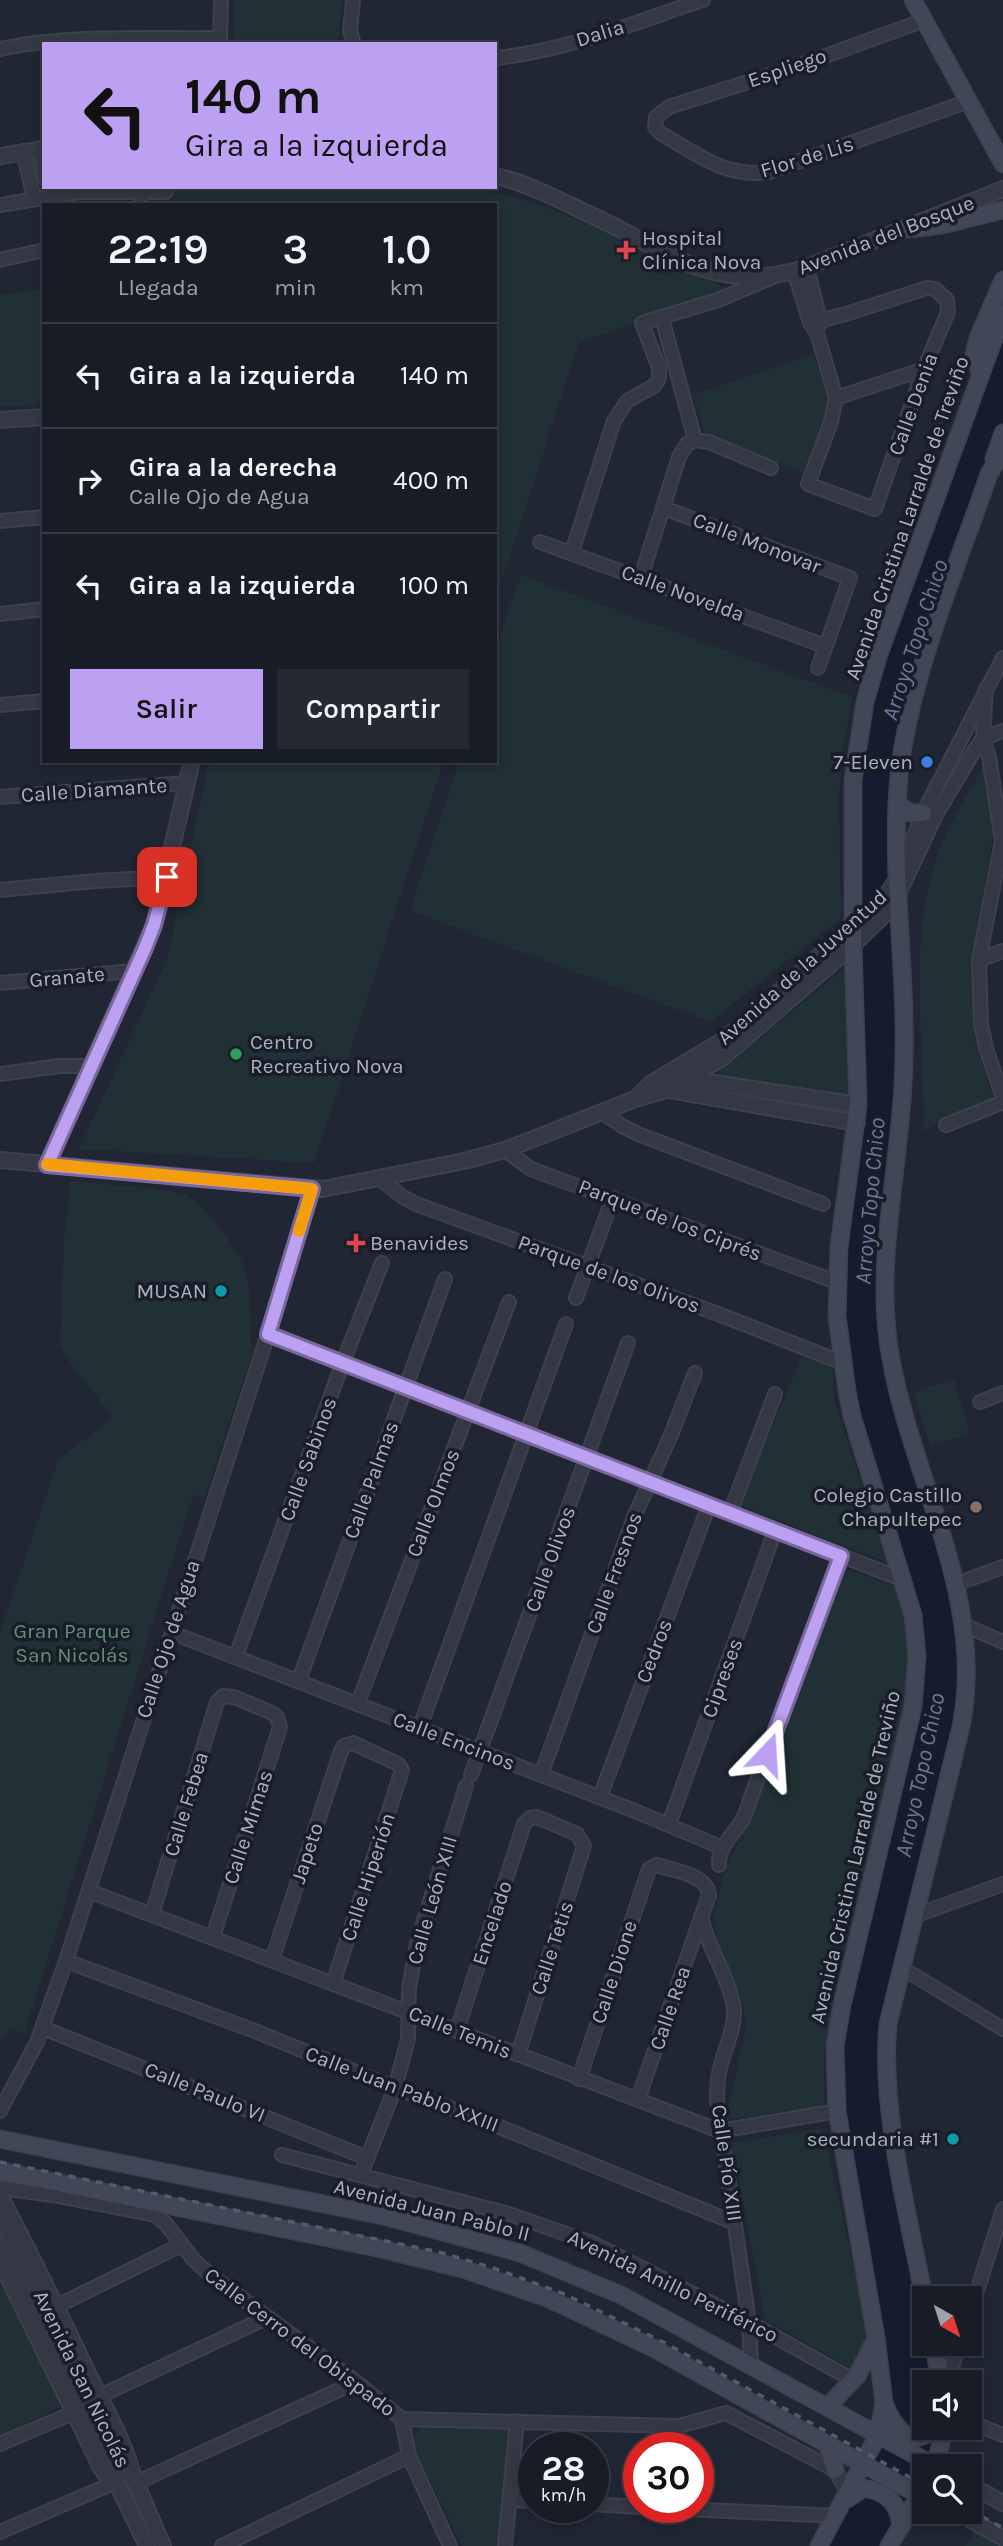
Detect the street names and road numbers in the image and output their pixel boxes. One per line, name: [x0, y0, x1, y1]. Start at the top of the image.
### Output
street label: Dalia: [573, 14, 627, 52]
street label: Espliego: [745, 43, 829, 93]
street label: Flor de Lis: [757, 131, 857, 183]
street label: Avenida del Bosque: [795, 190, 977, 280]
street label: Calle Denia: [883, 350, 943, 458]
street label: Avenida Cristina Larralde de Treviño: [840, 353, 974, 683]
street label: Calle Monovar: [690, 508, 825, 579]
street label: Calle Novelda: [618, 560, 748, 626]
street label: Calle Diamante: [20, 773, 168, 807]
street label: Avenida de la Juventud: [712, 885, 892, 1049]
street label: Granate: [28, 962, 106, 992]
street label: Parque de los Ciprés: [575, 1174, 765, 1266]
street label: Parque de los Olivos: [515, 1230, 703, 1318]
street label: Calle Sabinos: [274, 1394, 342, 1524]
street label: Calle Palmas: [339, 1418, 403, 1542]
street label: Calle Olmos: [401, 1446, 465, 1560]
street label: Calle Olivos: [520, 1503, 580, 1615]
street label: Calle Fresnos: [581, 1509, 647, 1637]
street label: Calle Ojo de Agua: [131, 1557, 205, 1721]
street label: Cedros: [631, 1616, 677, 1686]
street label: Cipreses: [697, 1635, 747, 1721]
street label: Avenida Cristina Larralde de Treviño: [805, 1688, 905, 2026]
street label: Calle Encinos: [390, 1707, 518, 1775]
street label: Calle Febea: [159, 1749, 213, 1859]
street label: Calle Mimas: [218, 1767, 278, 1887]
street label: Calle Hiperión: [336, 1810, 400, 1944]
street label: Japeto: [286, 1820, 328, 1886]
street label: Calle León XIII: [402, 1833, 462, 1967]
street label: Encelado: [467, 1878, 517, 1968]
street label: Calle Tetis: [526, 1898, 578, 1998]
street label: Calle Dione: [586, 1917, 642, 2027]
street label: Calle Rea: [644, 1963, 696, 2053]
street label: Calle Temis: [405, 2001, 515, 2063]
street label: Calle Juan Pablo XXIII: [302, 2041, 502, 2137]
street label: Calle Paulo VI: [141, 2057, 269, 2127]
street label: Calle Pío XIII: [707, 2103, 747, 2223]
street label: Avenida Juan Pablo II: [332, 2174, 532, 2246]
street label: Avenida Anillo Periférico: [564, 2225, 782, 2347]
street label: Calle Cerro del Obispado: [200, 2262, 400, 2422]
street label: Avenida San Nicolás: [29, 2286, 135, 2472]

